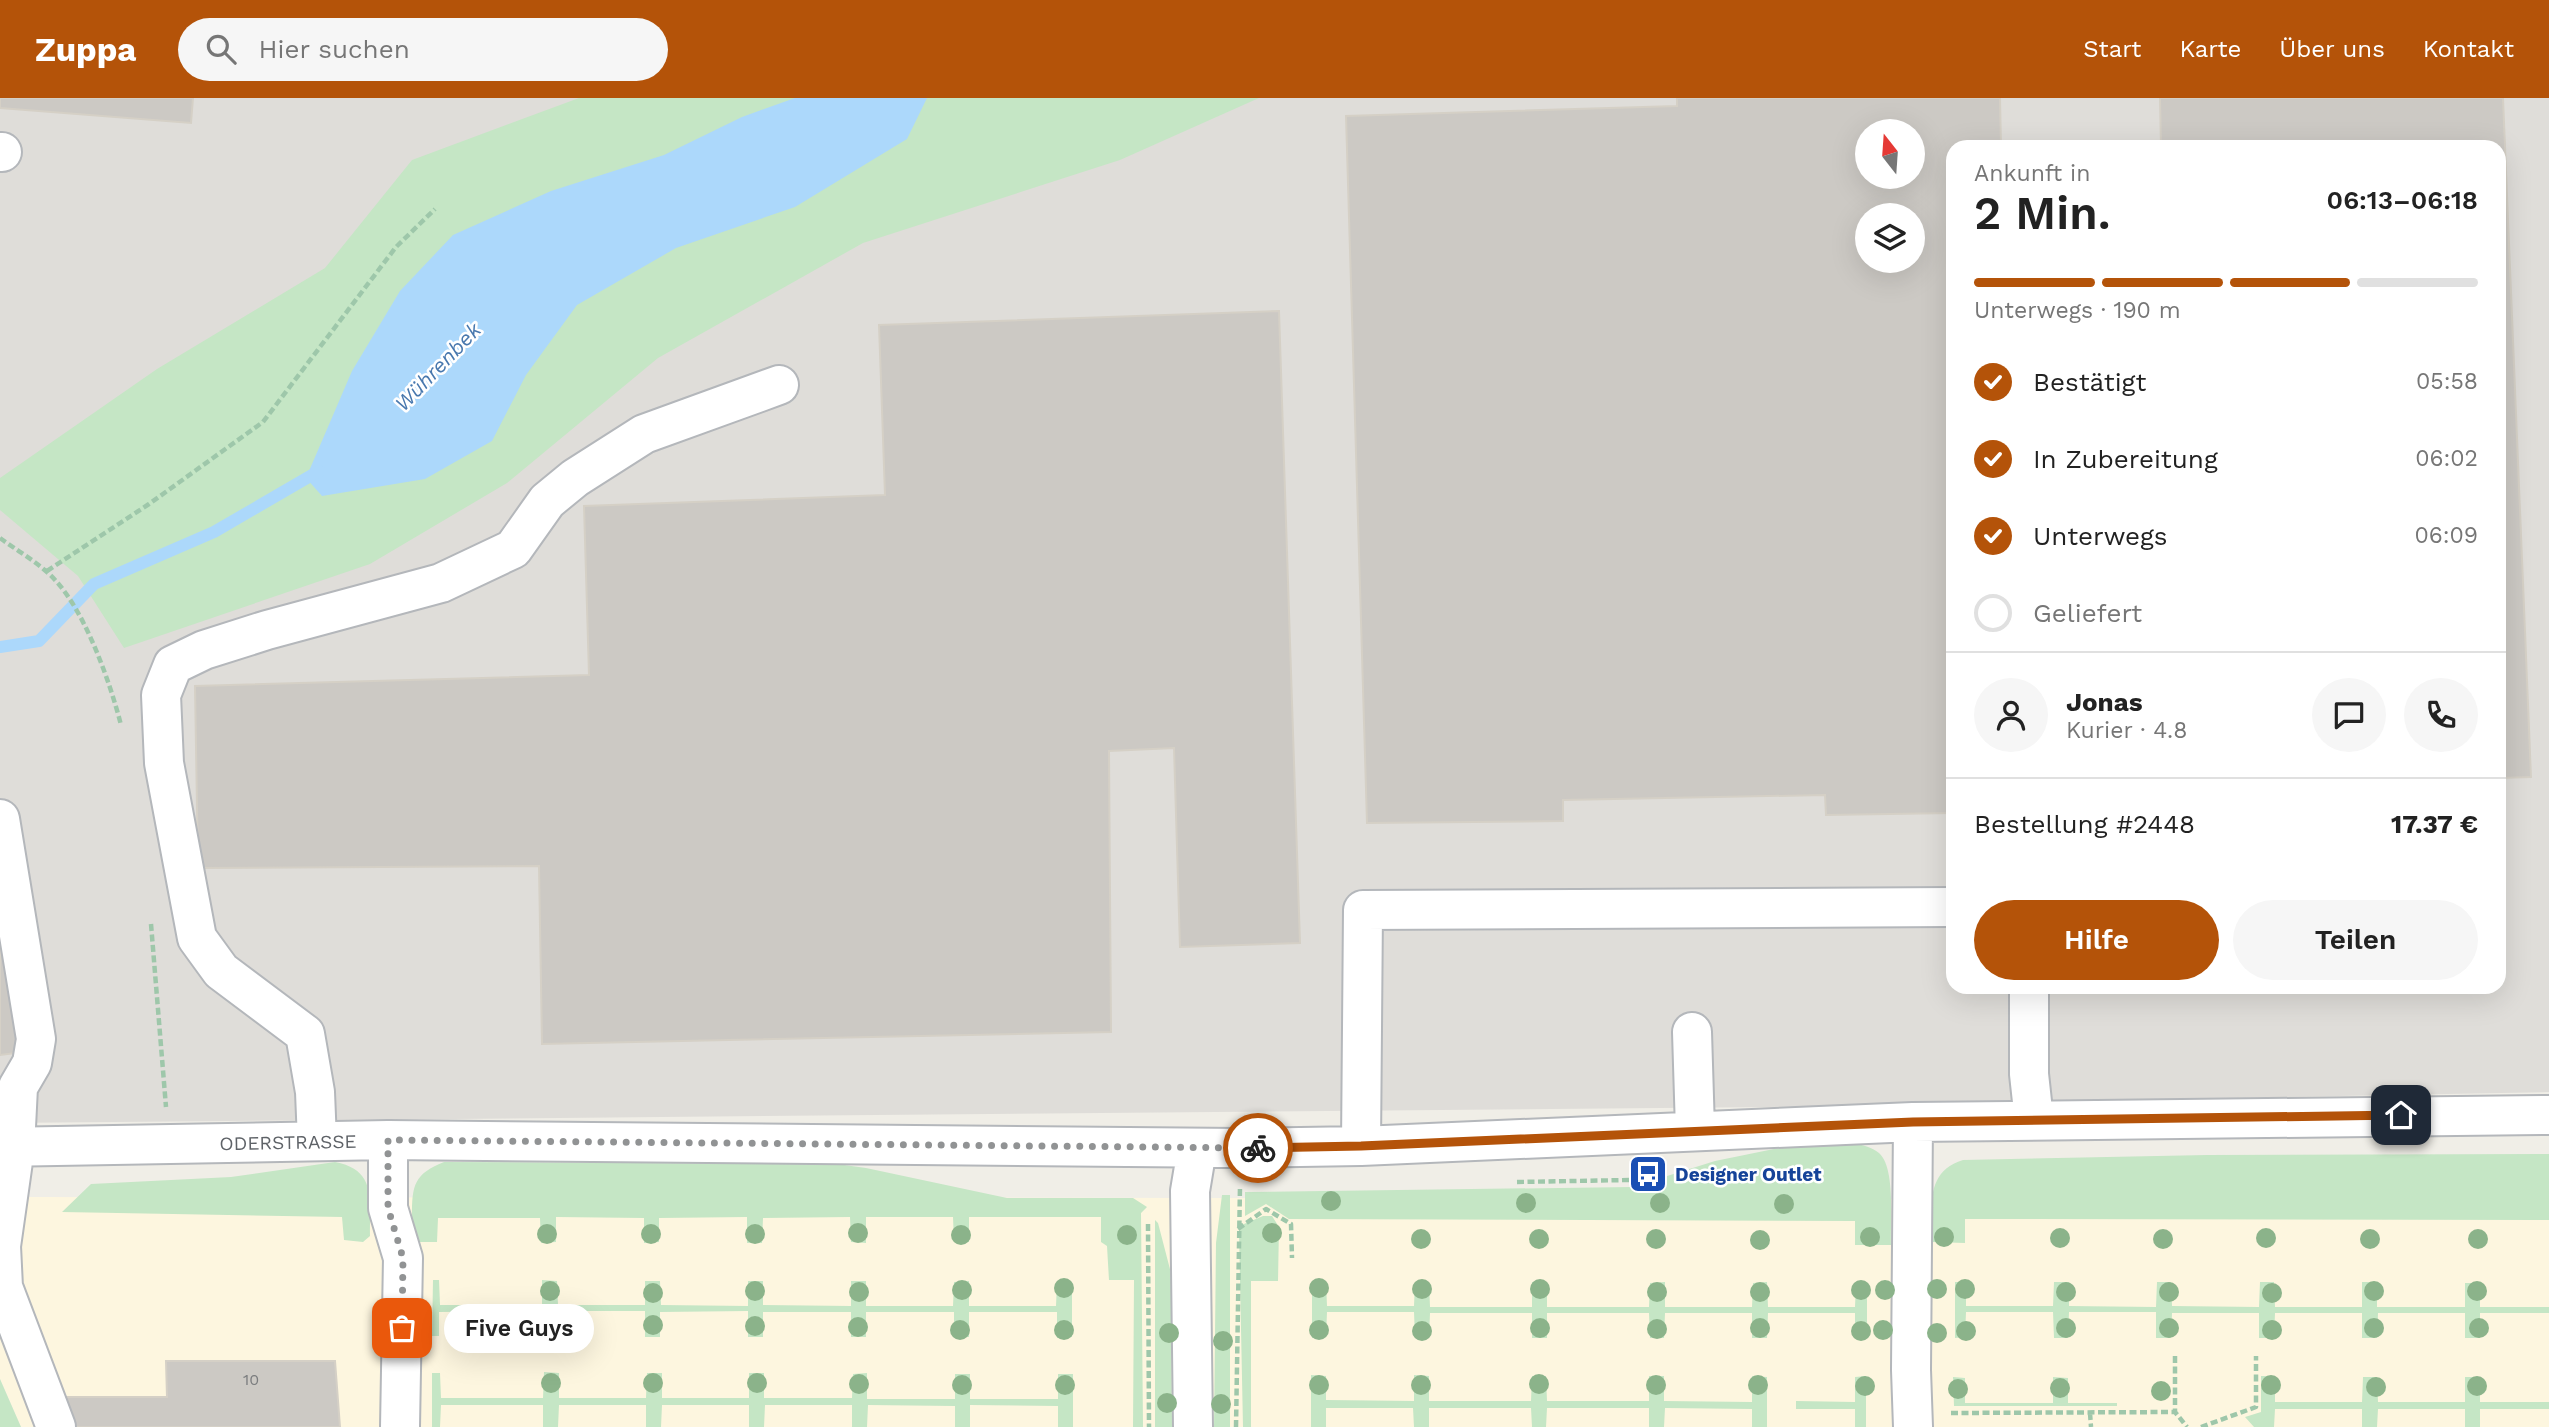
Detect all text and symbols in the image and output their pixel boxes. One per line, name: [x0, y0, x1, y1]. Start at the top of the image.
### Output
search box: [178, 18, 668, 81]
text: Zuppa: [35, 30, 136, 69]
icon: search: [202, 30, 240, 68]
text: Hier suchen: [258, 34, 410, 64]
text: Start: [2083, 35, 2141, 63]
text: Karte: [2179, 35, 2241, 63]
text: Über uns: [2279, 35, 2385, 63]
text: Kontakt: [2423, 35, 2514, 63]
north arrow: [1855, 119, 1925, 189]
map controls: [1855, 119, 1925, 273]
text: Ankunft in: [1974, 160, 2090, 187]
text: 06:13–06:18: [2327, 185, 2478, 215]
text: 2 Min.: [1974, 186, 2111, 240]
button: layers: [1855, 203, 1925, 273]
text: Unterwegs · 190 m: [1974, 297, 2181, 324]
water label: Wührenbek: [389, 317, 486, 416]
icon: check: [1974, 363, 2012, 401]
text: Bestätigt: [2033, 367, 2146, 397]
text: 05:58: [2416, 368, 2478, 395]
icon: check: [1974, 440, 2012, 478]
text: In Zubereitung: [2033, 444, 2218, 474]
text: 06:02: [2415, 445, 2478, 472]
icon: check: [1974, 517, 2012, 555]
text: Unterwegs: [2033, 521, 2168, 551]
text: 06:09: [2414, 522, 2478, 549]
text: Geliefert: [2033, 598, 2142, 628]
button: person: [1974, 678, 2048, 752]
button: chat: [2312, 678, 2386, 752]
button: phone: [2404, 678, 2478, 752]
text: Jonas: [2066, 687, 2143, 717]
text: Kurier · 4.8: [2066, 717, 2187, 744]
text: Bestellung #2448: [1974, 809, 2195, 839]
text: 17.37 €: [2391, 809, 2478, 839]
button: Hilfe: [1974, 900, 2219, 980]
button: Teilen: [2233, 900, 2478, 980]
pin: [2371, 1085, 2431, 1145]
icon: home: [2382, 1096, 2420, 1134]
courier: [1223, 1113, 1293, 1183]
icon: bike: [1239, 1129, 1277, 1167]
street label: ODERSTRASSE: [219, 1130, 357, 1155]
bus stop icon: Designer Outlet: [1627, 1153, 1669, 1195]
place label: Designer Outlet: [1675, 1163, 1822, 1186]
pin: [372, 1298, 432, 1358]
callout: Five Guys: [444, 1304, 594, 1352]
icon: bag: [383, 1309, 421, 1347]
text: Five Guys: [465, 1315, 573, 1342]
house number: 10: [243, 1370, 259, 1389]

